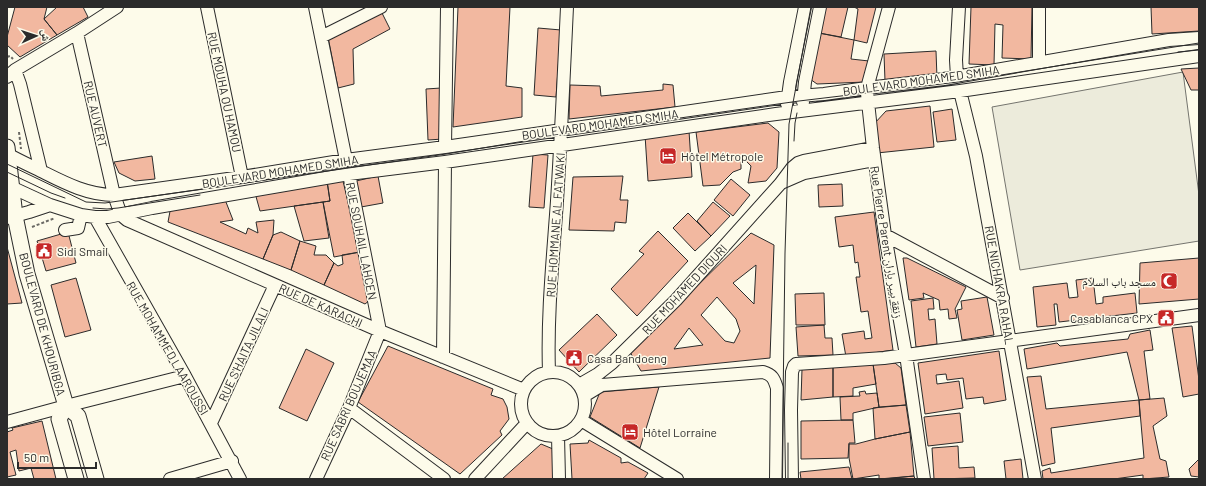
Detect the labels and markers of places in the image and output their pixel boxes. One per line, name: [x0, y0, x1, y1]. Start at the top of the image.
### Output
hotel icon: Hôtel Métropole: [658, 146, 678, 166]
place label: Hôtel Métropole: [681, 149, 763, 163]
public building icon: Sidi Smail: [34, 241, 54, 261]
place label: Sidi Smail: [57, 244, 108, 258]
mosque icon: مسجد باب السلام: [1159, 271, 1179, 291]
place label: مسجد باب السلام: [1082, 274, 1156, 290]
public building icon: Casablanca CPX: [1156, 308, 1176, 328]
place label: Casablanca CPX: [1070, 311, 1153, 325]
public building icon: Casa Bandoeng: [564, 348, 584, 368]
place label: Casa Bandoeng: [587, 351, 667, 365]
hotel icon: Hôtel Lorraine: [620, 422, 640, 442]
place label: Hôtel Lorraine: [643, 425, 717, 439]

